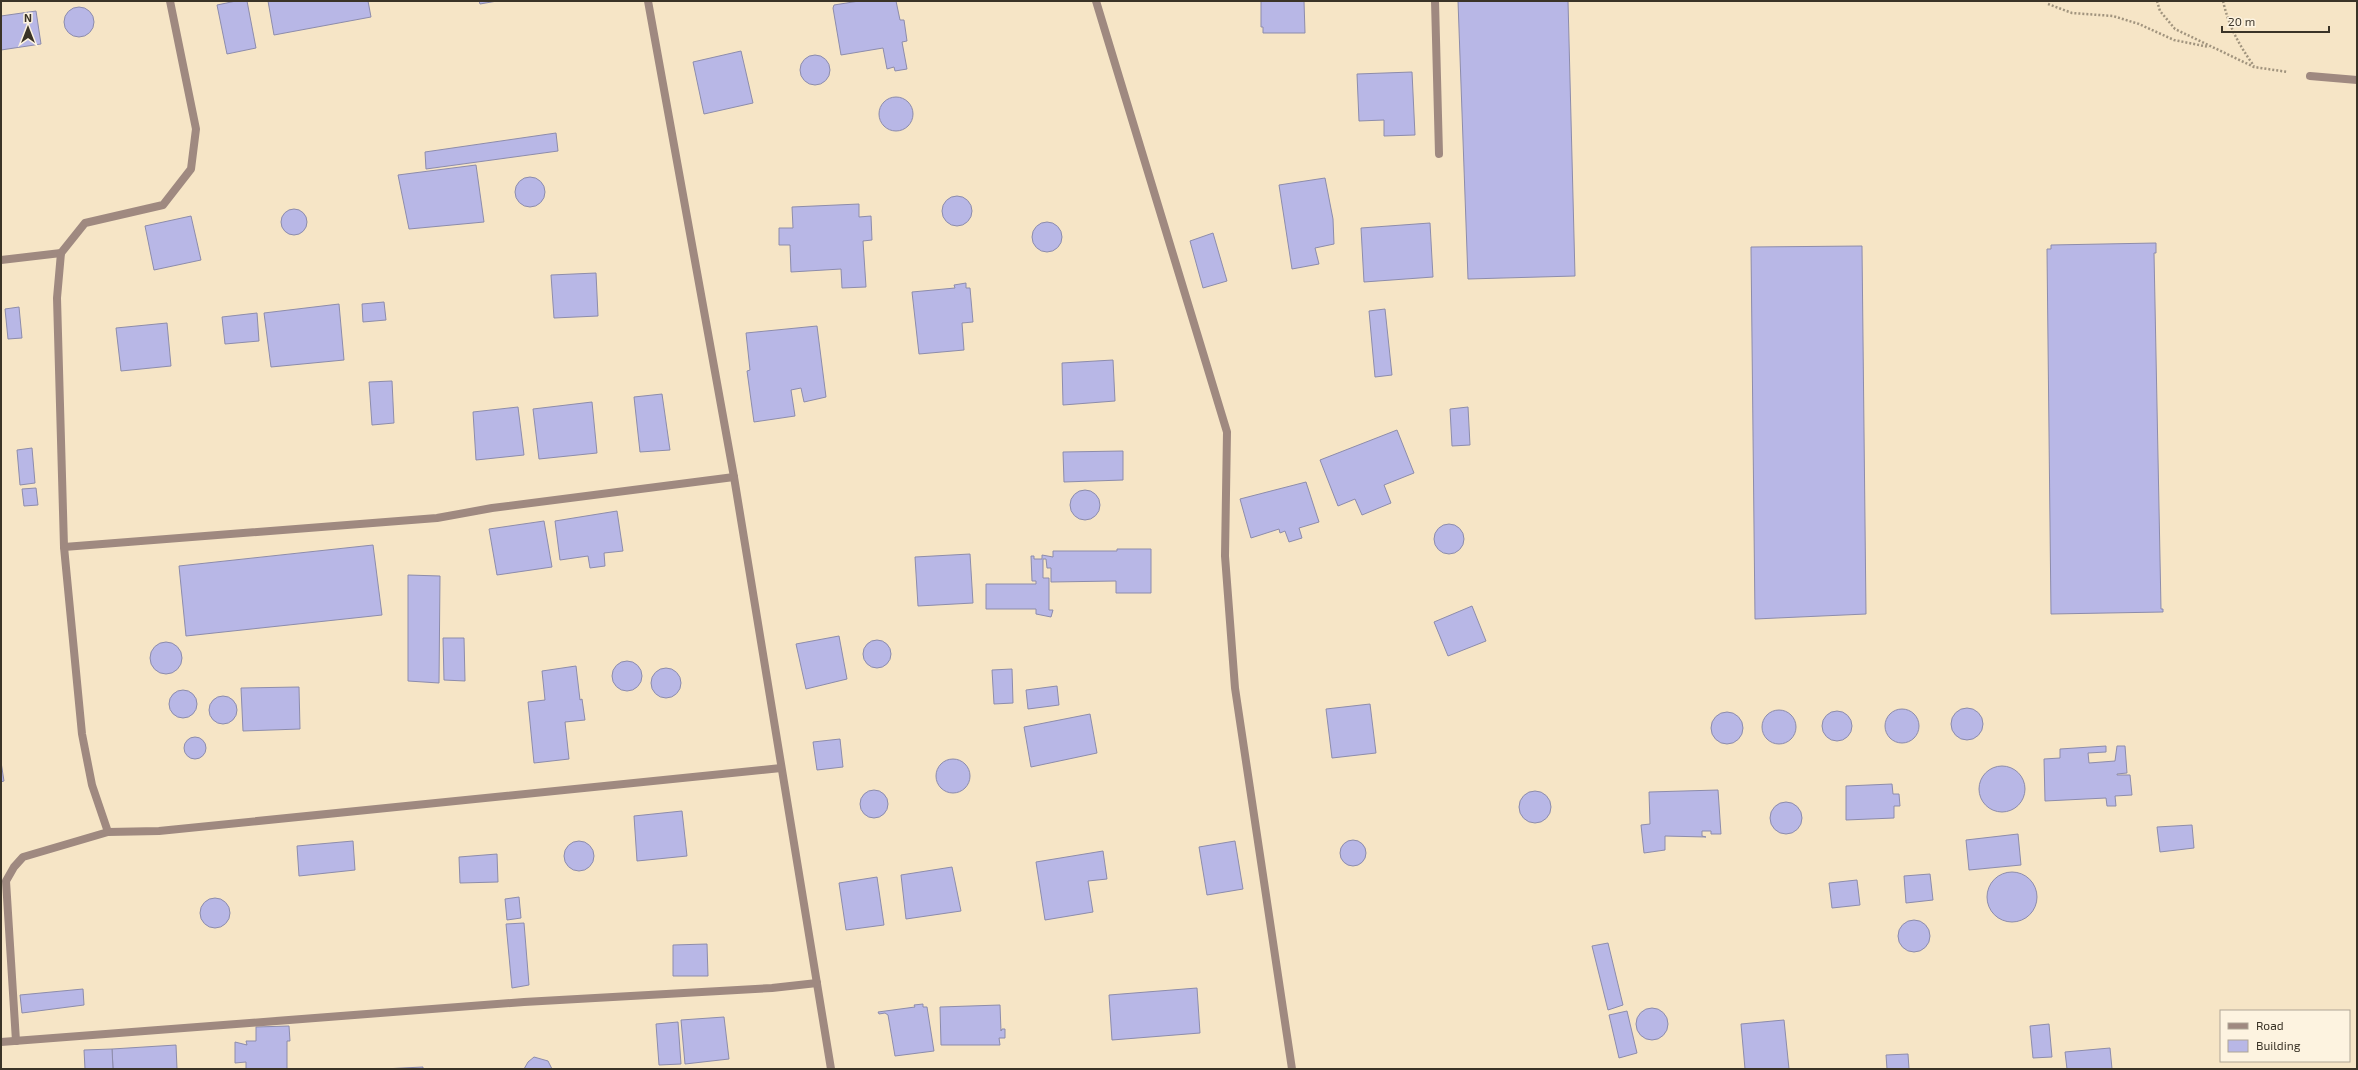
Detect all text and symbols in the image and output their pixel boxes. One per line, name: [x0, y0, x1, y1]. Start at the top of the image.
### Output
north arrow: [8, 8, 48, 48]
scale bar: [2222, 8, 2329, 34]
text: N: [24, 11, 32, 24]
text: 20 m: [2228, 14, 2255, 28]
legend: [2220, 1010, 2350, 1062]
text: Road: [2256, 1018, 2284, 1032]
text: Building: [2256, 1038, 2301, 1052]

